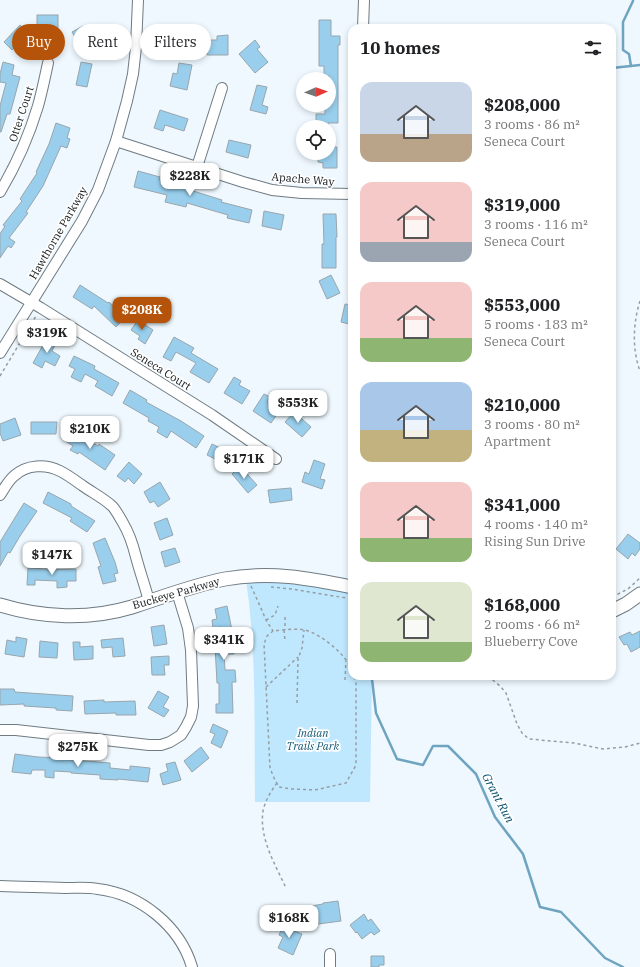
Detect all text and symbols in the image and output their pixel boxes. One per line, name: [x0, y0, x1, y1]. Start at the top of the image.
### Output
chip: Buy: [12, 24, 65, 60]
chip: Rent: [73, 24, 132, 60]
chip: Filters: [140, 24, 211, 60]
text: 10 homes: [360, 37, 440, 59]
icon: filters: [582, 37, 604, 59]
north arrow: [296, 72, 336, 112]
map controls: [296, 72, 336, 160]
street label: Otter Court: [5, 84, 37, 144]
text: $208,000: [484, 94, 560, 116]
icon: home: [392, 98, 440, 146]
text: 3 rooms · 86 m²: [484, 116, 580, 133]
button: locate: [296, 120, 336, 160]
text: Seneca Court: [484, 133, 565, 150]
pin: $228K: [162, 163, 218, 197]
text: $228K: [169, 167, 211, 184]
street label: Apache Way: [271, 169, 335, 189]
street label: Hawthorne Parkway: [26, 184, 90, 282]
text: $319,000: [484, 194, 560, 216]
icon: home: [392, 198, 440, 246]
text: 3 rooms · 116 m²: [484, 216, 588, 233]
text: Seneca Court: [484, 233, 565, 250]
text: $553,000: [484, 294, 560, 316]
pin: $208K: [114, 297, 170, 331]
icon: home: [392, 298, 440, 346]
text: $208K: [121, 301, 163, 318]
text: 5 rooms · 183 m²: [484, 316, 588, 333]
pin: $319K: [19, 320, 75, 354]
text: $319K: [26, 324, 68, 341]
text: Seneca Court: [484, 333, 565, 350]
street label: Seneca Court: [128, 345, 194, 393]
pin: $553K: [270, 390, 326, 424]
text: $553K: [277, 394, 319, 411]
text: $210,000: [484, 394, 560, 416]
icon: home: [392, 398, 440, 446]
pin: $210K: [62, 416, 118, 450]
text: 3 rooms · 80 m²: [484, 416, 580, 433]
text: $210K: [69, 420, 111, 437]
text: Apartment: [484, 433, 551, 450]
pin: $171K: [216, 446, 272, 480]
text: $171K: [223, 450, 265, 467]
text: $341,000: [484, 494, 560, 516]
icon: home: [392, 498, 440, 546]
text: 4 rooms · 140 m²: [484, 516, 588, 533]
text: Rising Sun Drive: [484, 533, 586, 550]
pin: $147K: [24, 542, 80, 576]
text: $147K: [31, 546, 73, 563]
street label: Buckeye Parkway: [131, 574, 221, 612]
text: $168,000: [484, 594, 560, 616]
icon: home: [392, 598, 440, 646]
text: 2 rooms · 66 m²: [484, 616, 580, 633]
pin: $341K: [196, 627, 252, 661]
text: $341K: [203, 631, 245, 648]
text: Blueberry Cove: [484, 633, 578, 650]
park label: Indian Trails Park: [287, 726, 340, 753]
pin: $275K: [50, 734, 106, 768]
text: $275K: [57, 738, 99, 755]
water label: Grant Run: [479, 770, 518, 825]
pin: $168K: [261, 905, 317, 939]
text: $168K: [268, 909, 310, 926]

